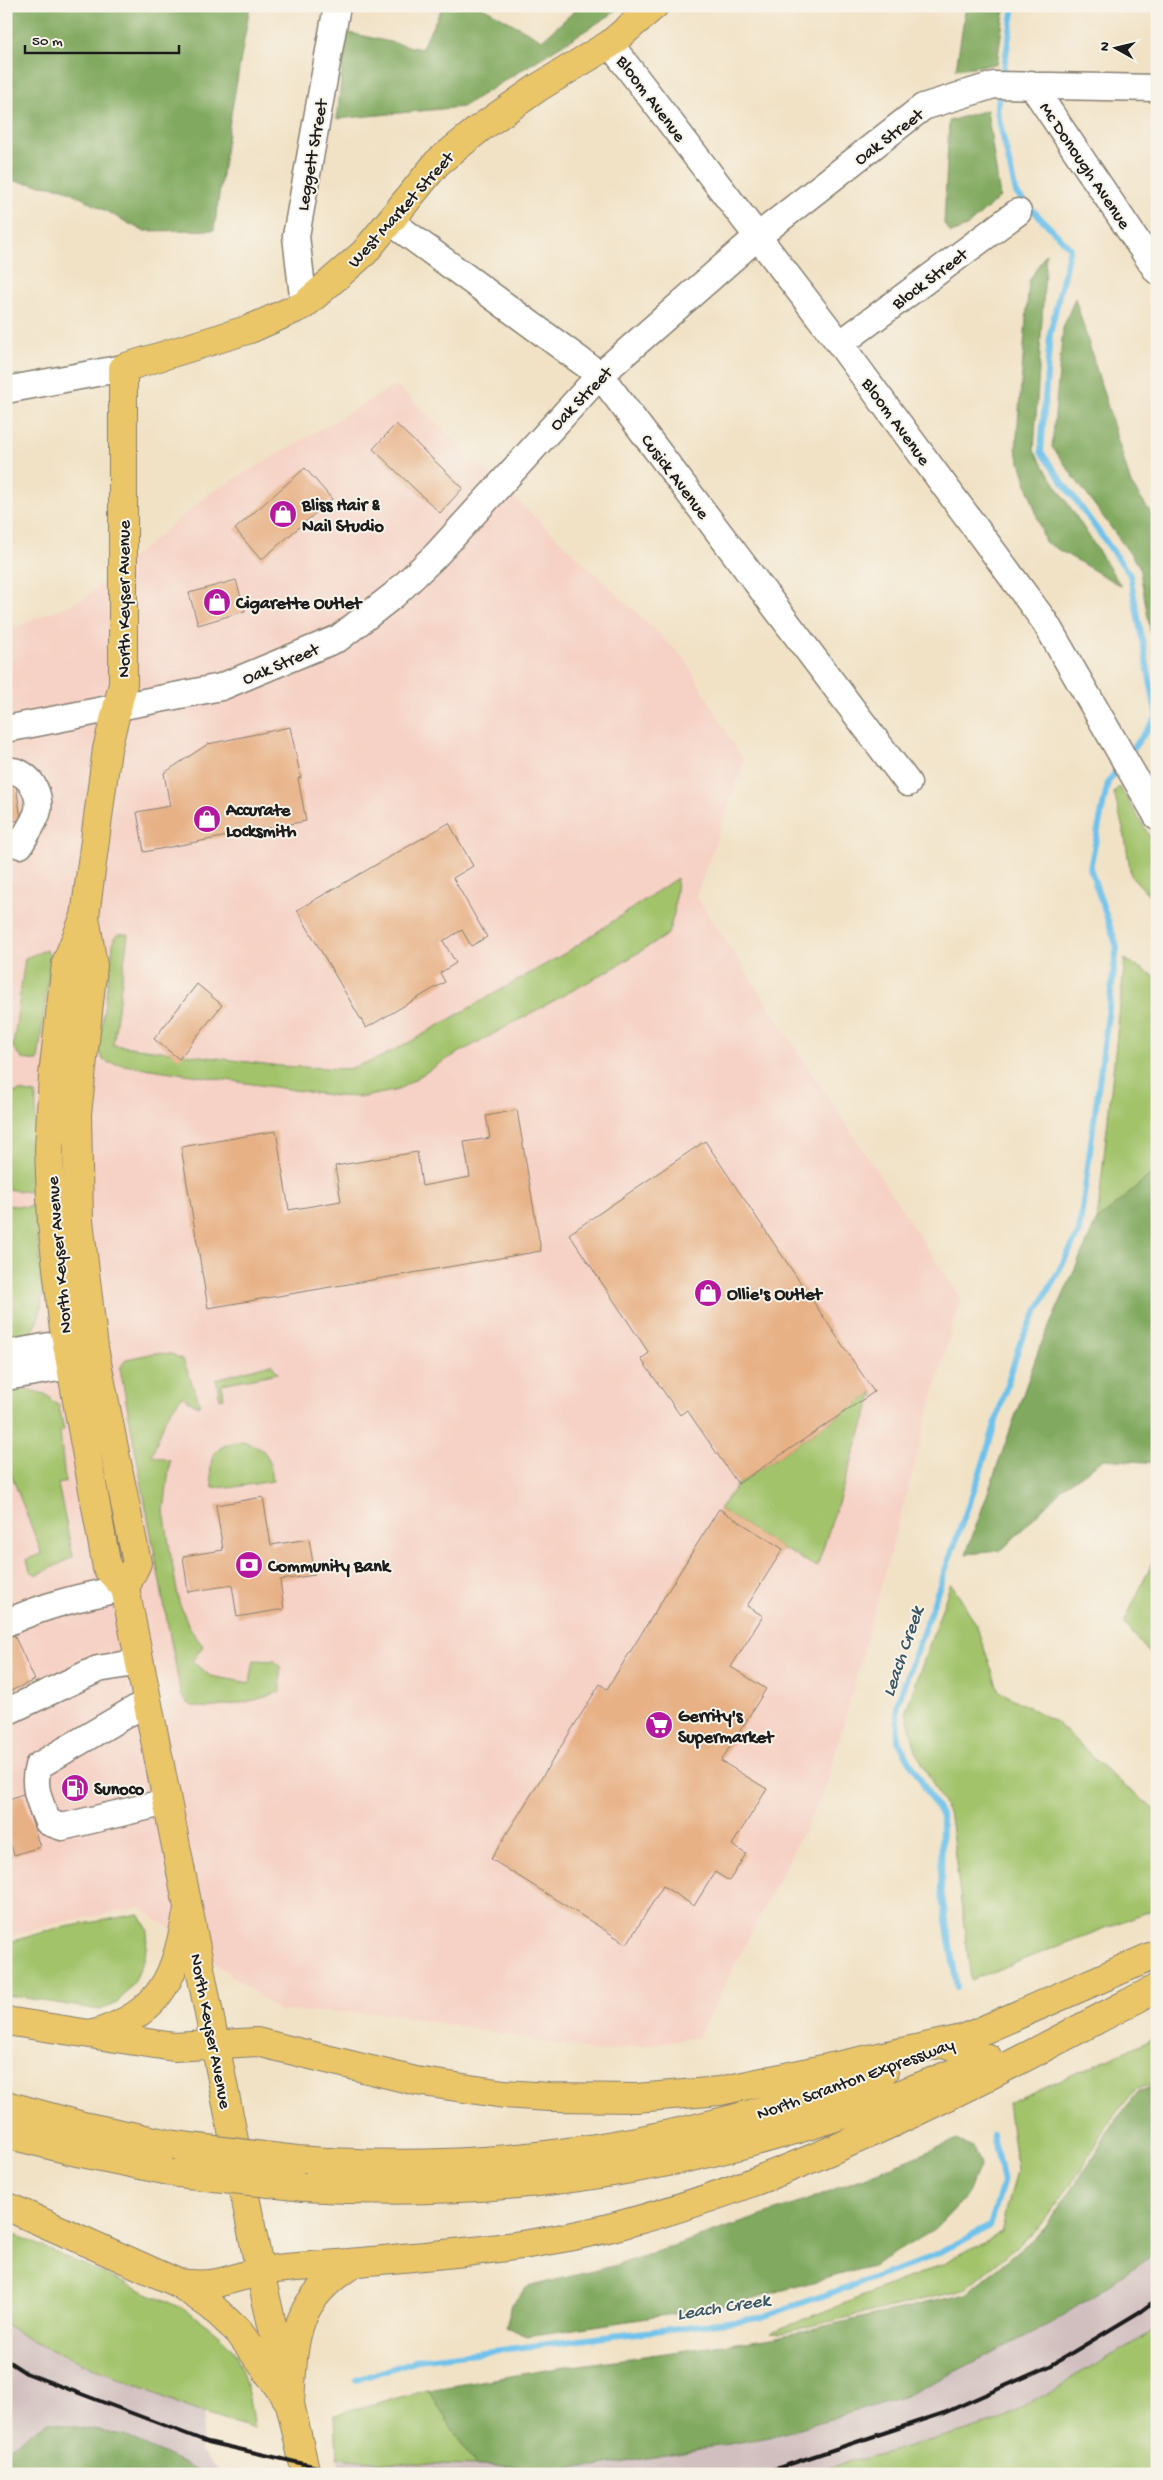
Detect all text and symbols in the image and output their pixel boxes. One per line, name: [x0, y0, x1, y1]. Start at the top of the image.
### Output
scale bar: [25, 22, 179, 54]
north arrow: [1090, 22, 1140, 72]
text: 50 m: [32, 33, 63, 51]
text: N: [1097, 41, 1115, 52]
street label: Bloom Avenue: [610, 51, 690, 148]
street label: Leggett Street: [293, 97, 334, 213]
street label: Mc Donough Avenue: [1034, 99, 1135, 234]
street label: Oak Street: [851, 104, 930, 171]
street label: West Market Street: [344, 147, 460, 273]
street label: Block Street: [888, 244, 974, 316]
street label: Oak Street: [546, 362, 619, 436]
street label: Bloom Avenue: [856, 374, 934, 471]
street label: Cusick Avenue: [635, 431, 713, 525]
place label: Bliss Hair & Nail Studio: [301, 496, 384, 538]
shop icon: Bliss Hair & Nail Studio: [268, 499, 298, 529]
street label: North Keyser Avenue: [115, 520, 136, 678]
shop icon: Cigarette Outlet: [202, 587, 232, 617]
place label: Cigarette Outlet: [235, 594, 363, 615]
street label: Oak Street: [240, 639, 324, 691]
place label: Accurate Locksmith: [225, 801, 297, 843]
shop icon: Accurate Locksmith: [192, 804, 222, 834]
street label: North Keyser Avenue: [43, 1175, 78, 1334]
shop icon: Ollie's Outlet: [693, 1278, 723, 1308]
place label: Ollie's Outlet: [727, 1285, 823, 1306]
bank icon: Community Bank: [234, 1550, 264, 1580]
place label: Community Bank: [267, 1557, 392, 1578]
water label: Leach Creek: [878, 1603, 931, 1700]
place label: Gerrity's Supermarket: [678, 1707, 775, 1749]
supermarket icon: Gerrity's Supermarket: [644, 1710, 674, 1740]
fuel station icon: Sunoco: [60, 1773, 90, 1803]
place label: Sunoco: [94, 1780, 145, 1801]
street label: North Keyser Avenue: [184, 1952, 235, 2111]
street label: North Scranton Expressway: [754, 2035, 958, 2126]
water label: Leach Creek: [676, 2290, 773, 2327]

